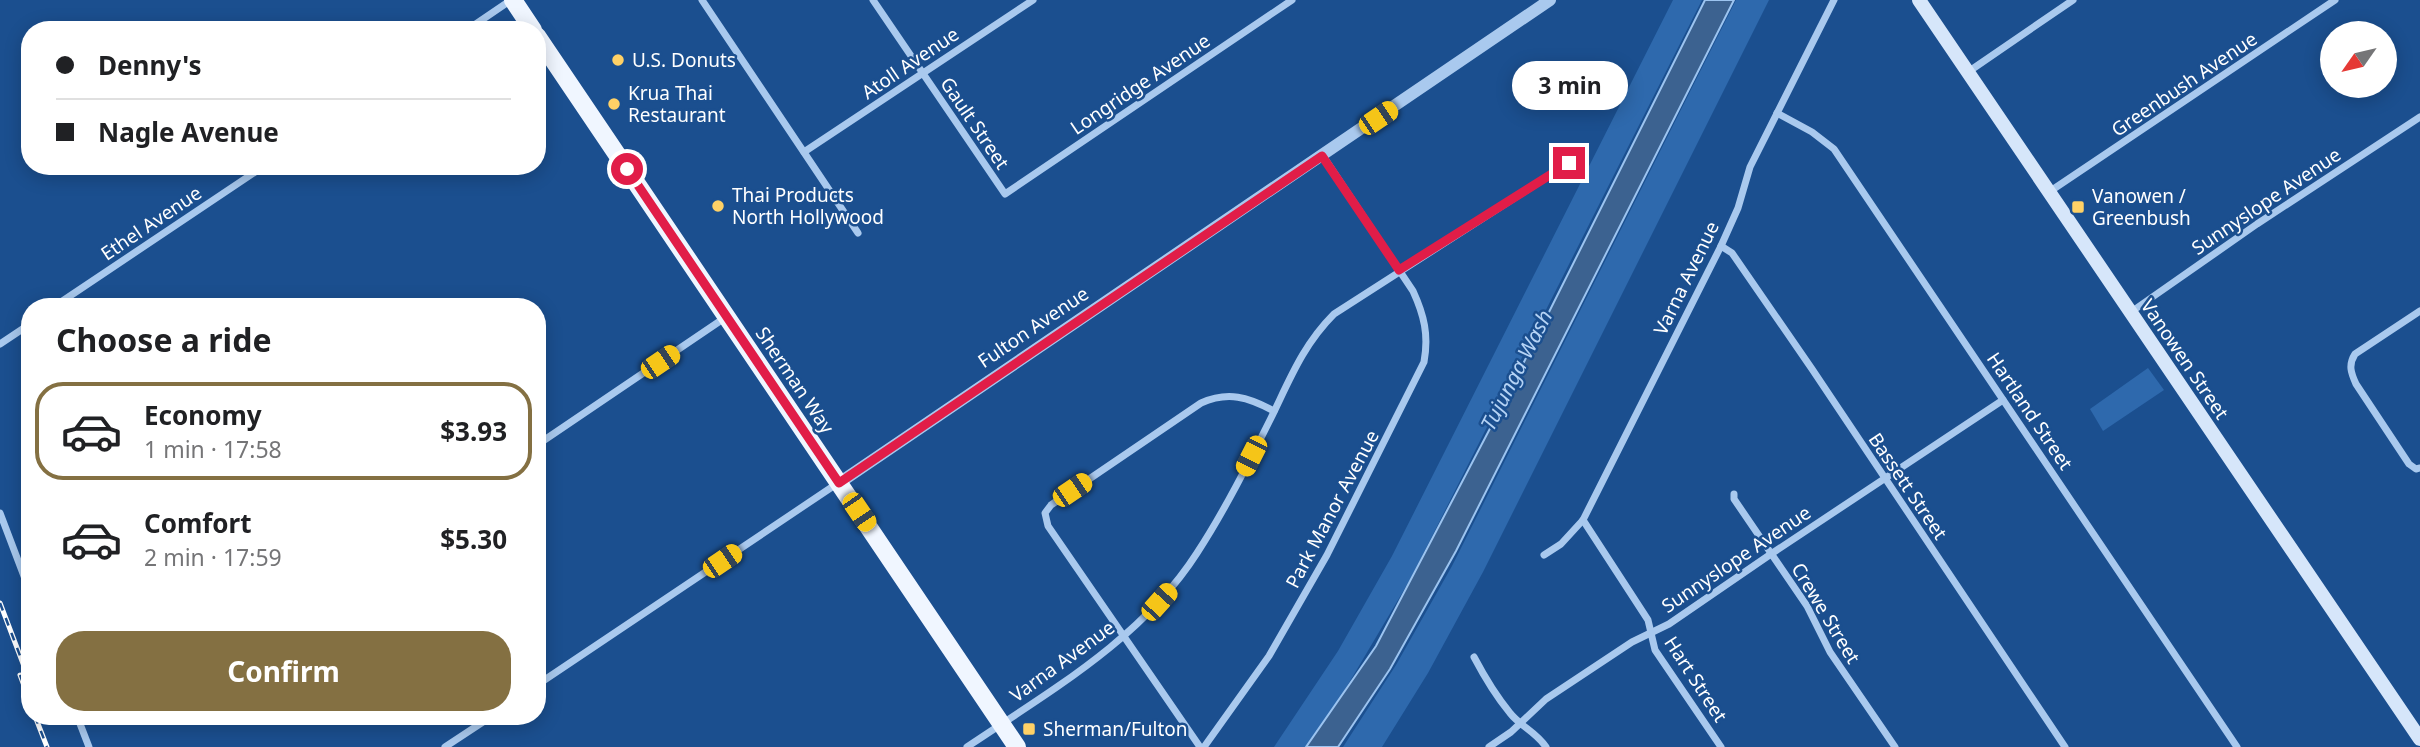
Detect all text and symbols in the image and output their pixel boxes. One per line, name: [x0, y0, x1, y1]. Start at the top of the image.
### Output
street label: Atoll Avenue: [856, 21, 964, 105]
north arrow: [2320, 21, 2398, 98]
map controls: [2320, 21, 2397, 98]
street label: Greenbush Avenue: [2106, 26, 2262, 142]
street label: Longridge Avenue: [1065, 28, 1215, 140]
text: Denny's: [98, 47, 201, 83]
place label: U.S. Donuts: [632, 47, 736, 73]
marker: U.S. Donuts: [610, 52, 626, 68]
callout: 3 min: [1511, 61, 1627, 110]
text: 3 min: [1538, 69, 1602, 101]
street label: Gault Street: [935, 72, 1015, 174]
place label: Krua Thai Restaurant: [628, 80, 726, 128]
marker: Krua Thai Restaurant: [606, 96, 622, 112]
car: [1355, 98, 1402, 138]
text: Nagle Avenue: [98, 114, 279, 150]
street label: Sunnyslope Avenue: [2186, 141, 2346, 261]
route end: [1553, 147, 1585, 179]
route start: [611, 153, 643, 185]
street label: Ethel Avenue: [95, 180, 207, 266]
place label: Thai Products North Hollywood: [732, 182, 884, 230]
place label: Vanowen / Greenbush: [2092, 183, 2191, 231]
marker: Thai Products North Hollywood: [710, 198, 726, 214]
marker: Vanowen / Greenbush: [2070, 199, 2086, 215]
street label: Varna Avenue: [1647, 217, 1725, 339]
street label: Fulton Avenue: [973, 280, 1093, 374]
street label: Vanowen Street: [2135, 294, 2235, 424]
water label: Tujunga Wash: [1474, 305, 1558, 435]
text: Choose a ride: [56, 318, 272, 361]
street label: Sherman Way: [750, 322, 840, 439]
car: [637, 342, 684, 382]
street label: Hartland Street: [1981, 347, 2079, 475]
text: Economy: [144, 397, 262, 433]
icon: car: [60, 400, 123, 463]
text: $3.93: [440, 413, 507, 449]
street label: Park Manor Avenue: [1279, 425, 1385, 593]
street label: Bassett Street: [1863, 427, 1953, 545]
text: 1 min · 17:58: [144, 433, 282, 465]
car: [1233, 433, 1270, 479]
car: [1049, 470, 1096, 510]
car: [839, 489, 880, 535]
street label: Sunnyslope Avenue: [1656, 499, 1816, 619]
text: Comfort: [144, 505, 252, 541]
icon: car: [60, 508, 123, 571]
text: $5.30: [440, 521, 507, 557]
text: 2 min · 17:59: [144, 541, 282, 573]
car: [699, 541, 746, 581]
street label: Crewe Street: [1786, 558, 1866, 668]
car: [1138, 579, 1181, 625]
street label: Varna Avenue: [1004, 614, 1120, 708]
button: Confirm: [56, 631, 511, 711]
street label: Hart Street: [1659, 631, 1734, 727]
place label: Sherman/Fulton: [1043, 716, 1188, 742]
marker: Sherman/Fulton: [1021, 721, 1037, 737]

